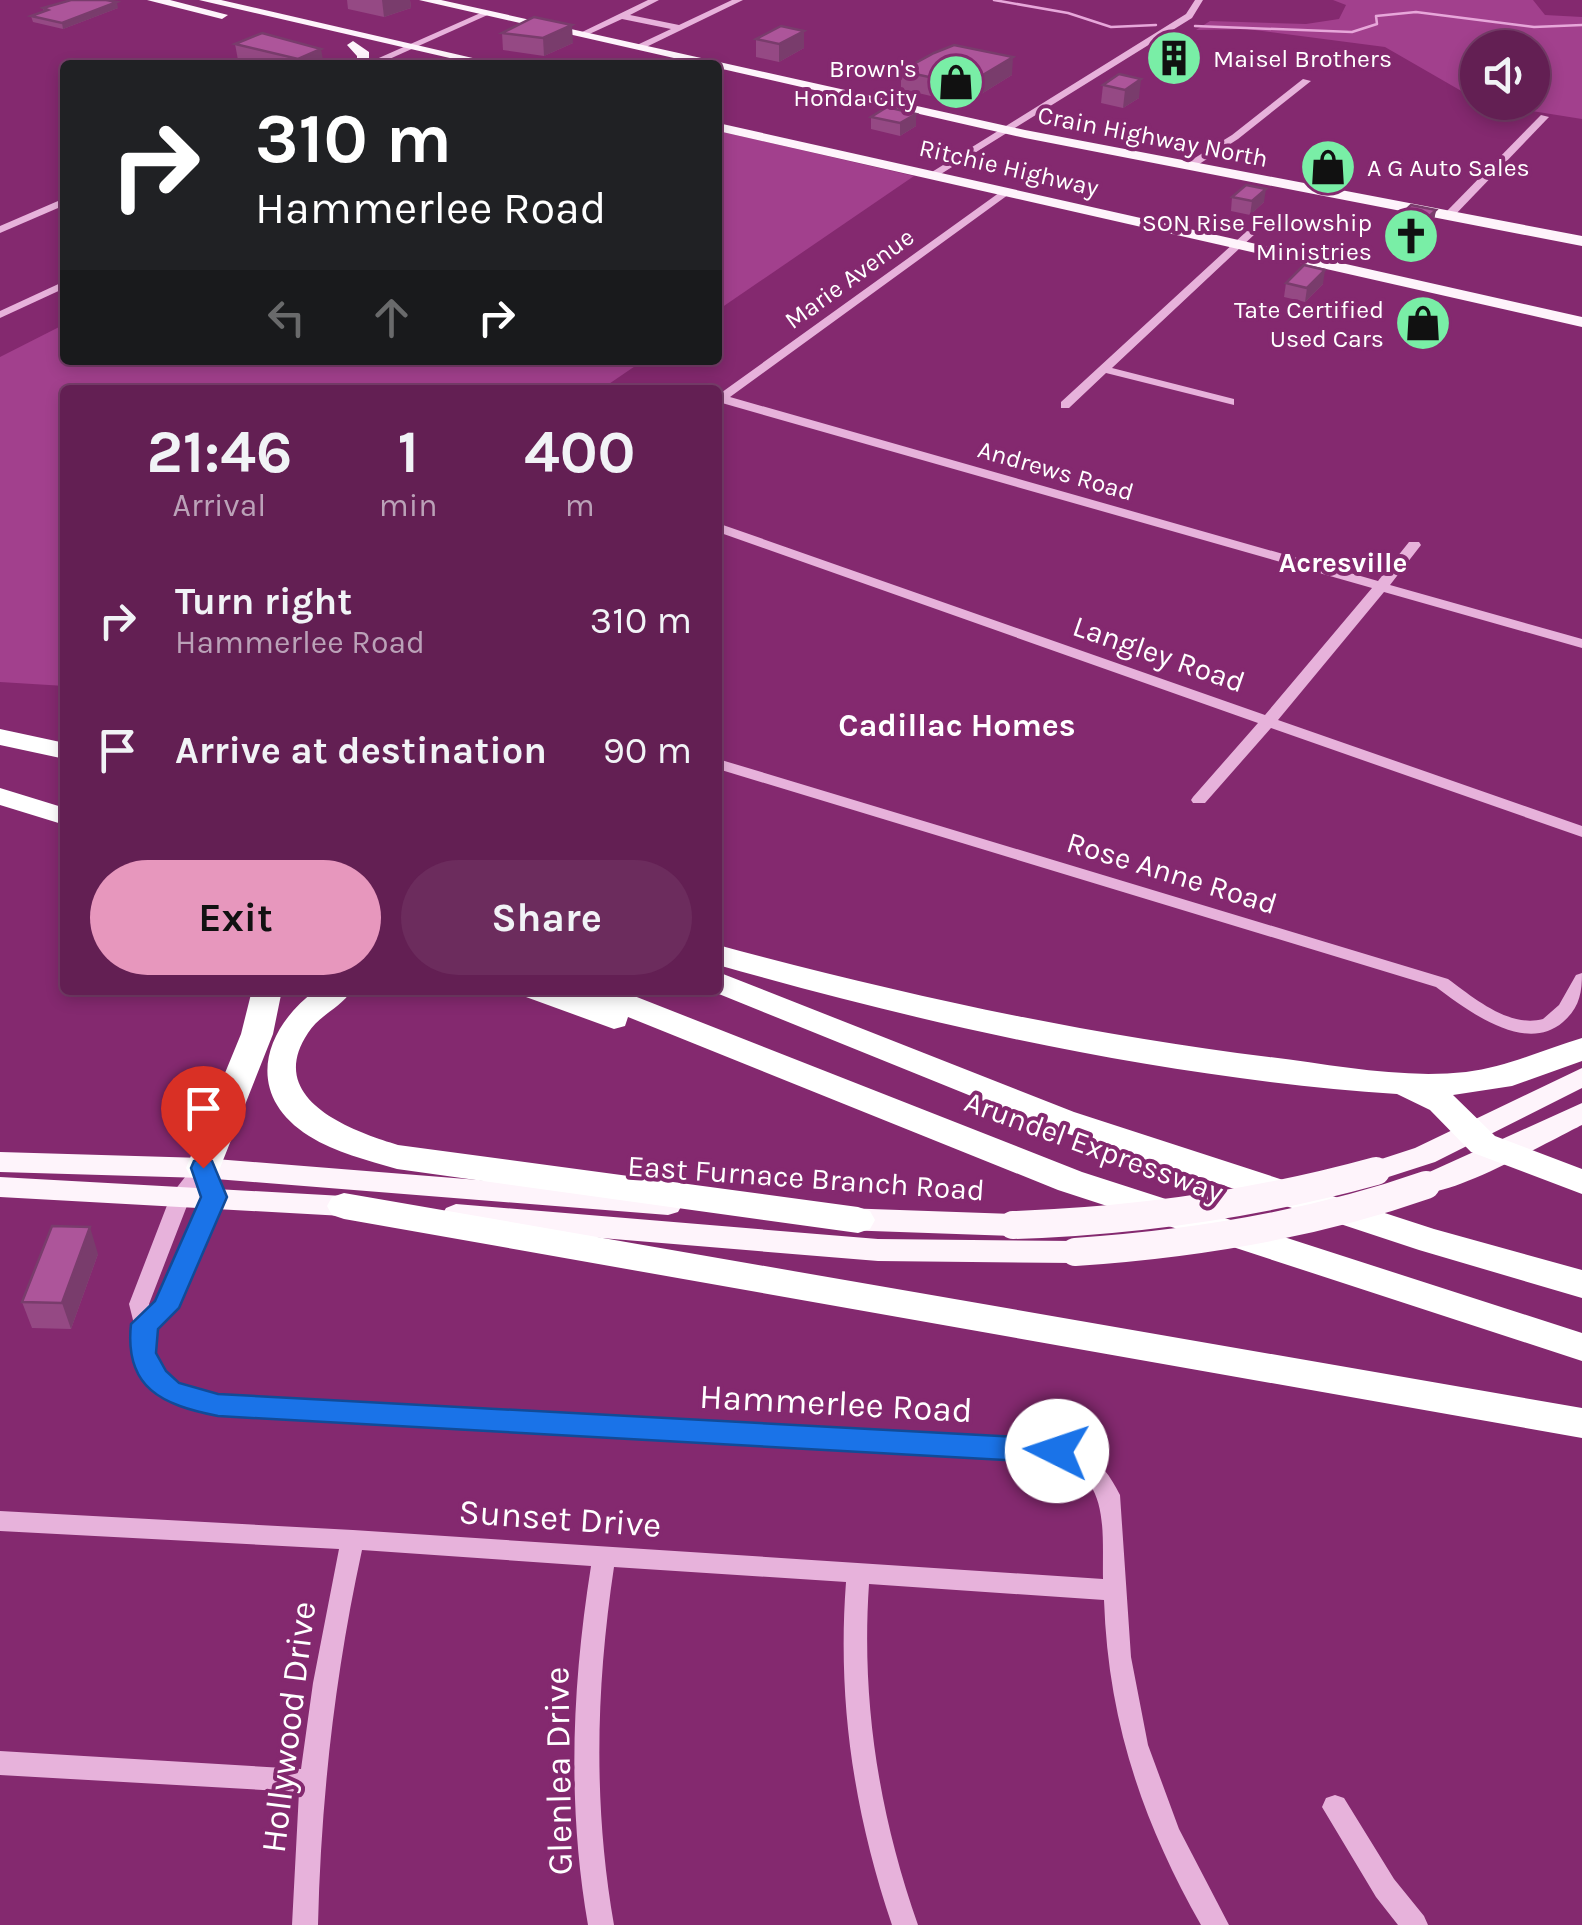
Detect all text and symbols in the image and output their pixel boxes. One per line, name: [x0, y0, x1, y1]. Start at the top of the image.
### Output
building icon: Maisel Brothers: [1144, 28, 1204, 88]
map controls: [1460, 30, 1550, 120]
button: sound: [1460, 30, 1550, 120]
place label: Maisel Brothers: [1213, 44, 1392, 73]
shop icon: Brown's Honda City: [926, 52, 986, 112]
place label: Brown's Honda City: [793, 54, 917, 112]
text: 310 m: [255, 98, 452, 180]
icon: right: [90, 100, 220, 230]
street label: Crain Highway North: [1035, 100, 1270, 173]
street label: Ritchie Highway: [916, 133, 1102, 202]
shop icon: A G Auto Sales: [1298, 137, 1358, 197]
place label: A G Auto Sales: [1367, 153, 1530, 182]
text: Hammerlee Road: [255, 182, 607, 234]
church icon: SON Rise Fellowship Ministries: [1381, 206, 1441, 266]
place label: SON Rise Fellowship Ministries: [1142, 208, 1372, 266]
street label: Marie Avenue: [779, 222, 919, 335]
icon: left: [259, 290, 314, 345]
icon: ahead: [364, 290, 419, 345]
icon: right: [469, 290, 524, 345]
shop icon: Tate Certified Used Cars: [1393, 293, 1453, 353]
place label: Tate Certified Used Cars: [1234, 295, 1384, 353]
text: 21:46: [146, 417, 292, 487]
text: 1: [397, 417, 419, 487]
text: 400: [524, 417, 636, 487]
street label: Andrews Road: [975, 434, 1137, 507]
text: Arrival: [173, 487, 266, 524]
text: min: [379, 487, 438, 524]
text: m: [565, 487, 595, 524]
district label: Acresville: [1279, 546, 1407, 579]
text: Turn right: [175, 579, 352, 624]
icon: right: [90, 593, 145, 648]
text: 310 m: [590, 598, 692, 643]
street label: Langley Road: [1068, 608, 1250, 700]
text: Hammerlee Road: [175, 624, 425, 661]
district label: Cadillac Homes: [838, 707, 1076, 744]
icon: arrive: [90, 723, 145, 778]
text: Arrive at destination: [175, 728, 547, 773]
text: 90 m: [603, 728, 692, 773]
street label: Rose Anne Road: [1062, 824, 1282, 922]
button: Exit: [90, 860, 381, 975]
button: Share: [401, 860, 692, 975]
pin: [161, 1066, 246, 1169]
icon: arrive: [176, 1081, 231, 1136]
street label: Arundel Expressway: [960, 1083, 1228, 1211]
street label: East Furnace Branch Road: [626, 1148, 986, 1208]
street label: Hammerlee Road: [698, 1376, 974, 1431]
position arrow: [1005, 1399, 1109, 1503]
street label: Sunset Drive: [457, 1491, 663, 1546]
street label: Hollywood Drive: [253, 1599, 324, 1855]
street label: Glenlea Drive: [536, 1666, 581, 1876]

